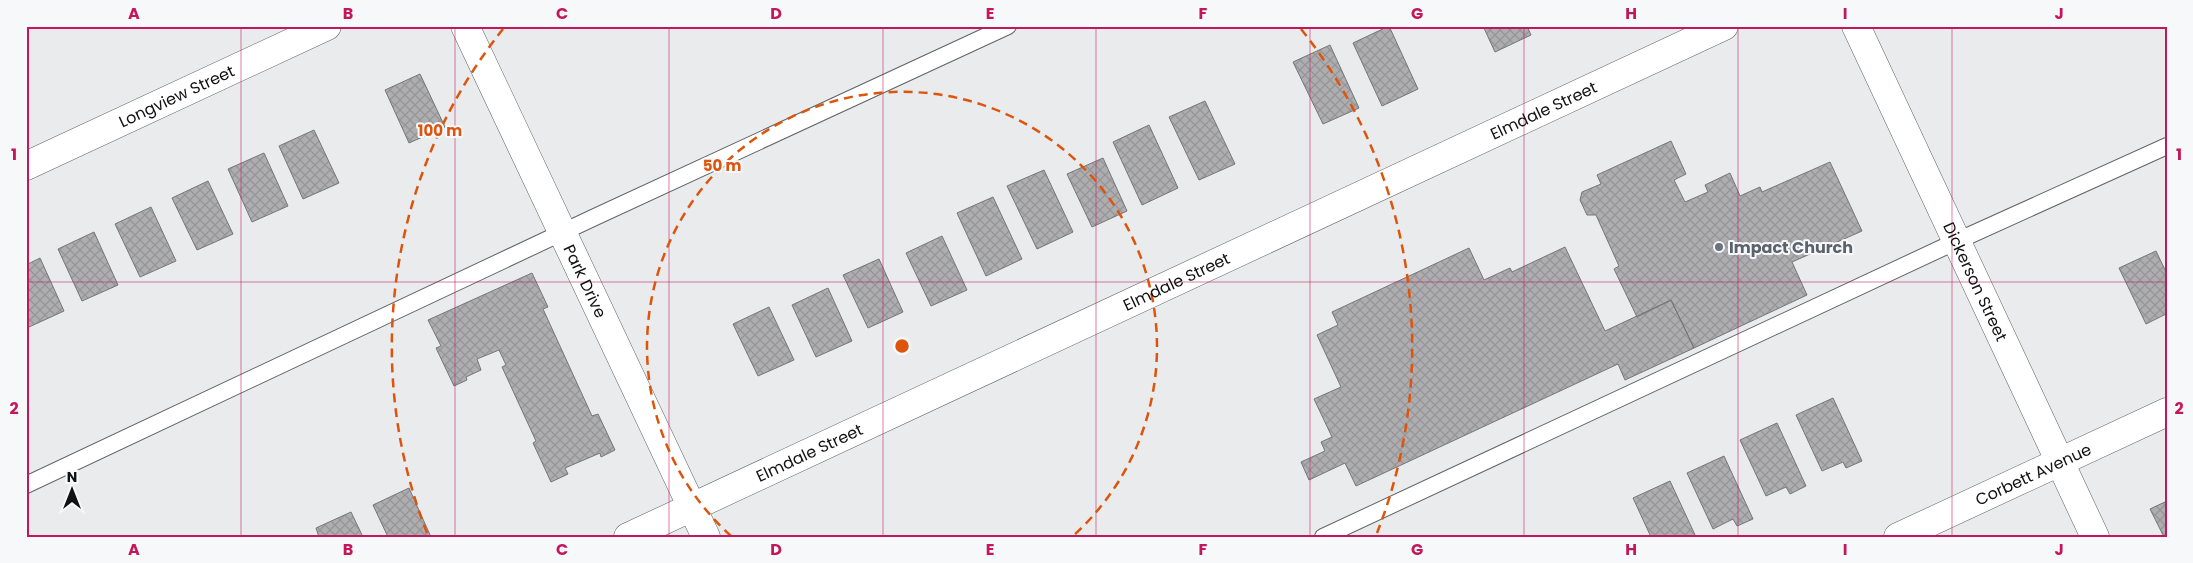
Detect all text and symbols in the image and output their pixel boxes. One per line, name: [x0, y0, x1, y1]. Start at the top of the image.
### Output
text: A: [128, 2, 140, 25]
text: B: [343, 2, 353, 25]
text: C: [556, 2, 568, 25]
text: D: [770, 2, 782, 25]
text: E: [986, 2, 994, 25]
text: F: [1199, 2, 1208, 25]
text: G: [1411, 2, 1423, 25]
text: H: [1625, 2, 1637, 25]
text: I: [1843, 2, 1847, 25]
text: J: [2054, 2, 2064, 25]
street label: Longview Street: [115, 59, 238, 133]
street label: Elmdale Street: [1486, 75, 1601, 145]
text: 100 m: [418, 120, 462, 141]
text: 1: [11, 143, 17, 166]
text: 1: [2176, 143, 2182, 166]
text: 50 m: [703, 155, 741, 176]
street label: Dickerson Street: [1938, 218, 2013, 345]
place label: Impact Church: [1729, 236, 1853, 259]
street label: Park Drive: [558, 241, 613, 322]
marker: Impact Church: [1713, 241, 1725, 253]
street label: Elmdale Street: [1119, 246, 1234, 316]
centre of rings: [893, 337, 911, 355]
text: 2: [9, 397, 19, 420]
text: 2: [2174, 397, 2184, 420]
street label: Elmdale Street: [752, 418, 867, 487]
street label: Corbett Avenue: [1971, 437, 2095, 511]
north arrow: [48, 466, 98, 516]
text: N: [67, 467, 77, 487]
text: A: [128, 538, 140, 561]
text: B: [343, 538, 353, 561]
text: C: [556, 538, 568, 561]
text: D: [770, 538, 782, 561]
text: E: [986, 538, 994, 561]
text: F: [1199, 538, 1208, 561]
text: G: [1411, 538, 1423, 561]
text: H: [1625, 538, 1637, 561]
text: I: [1843, 538, 1847, 561]
text: J: [2054, 538, 2064, 561]

